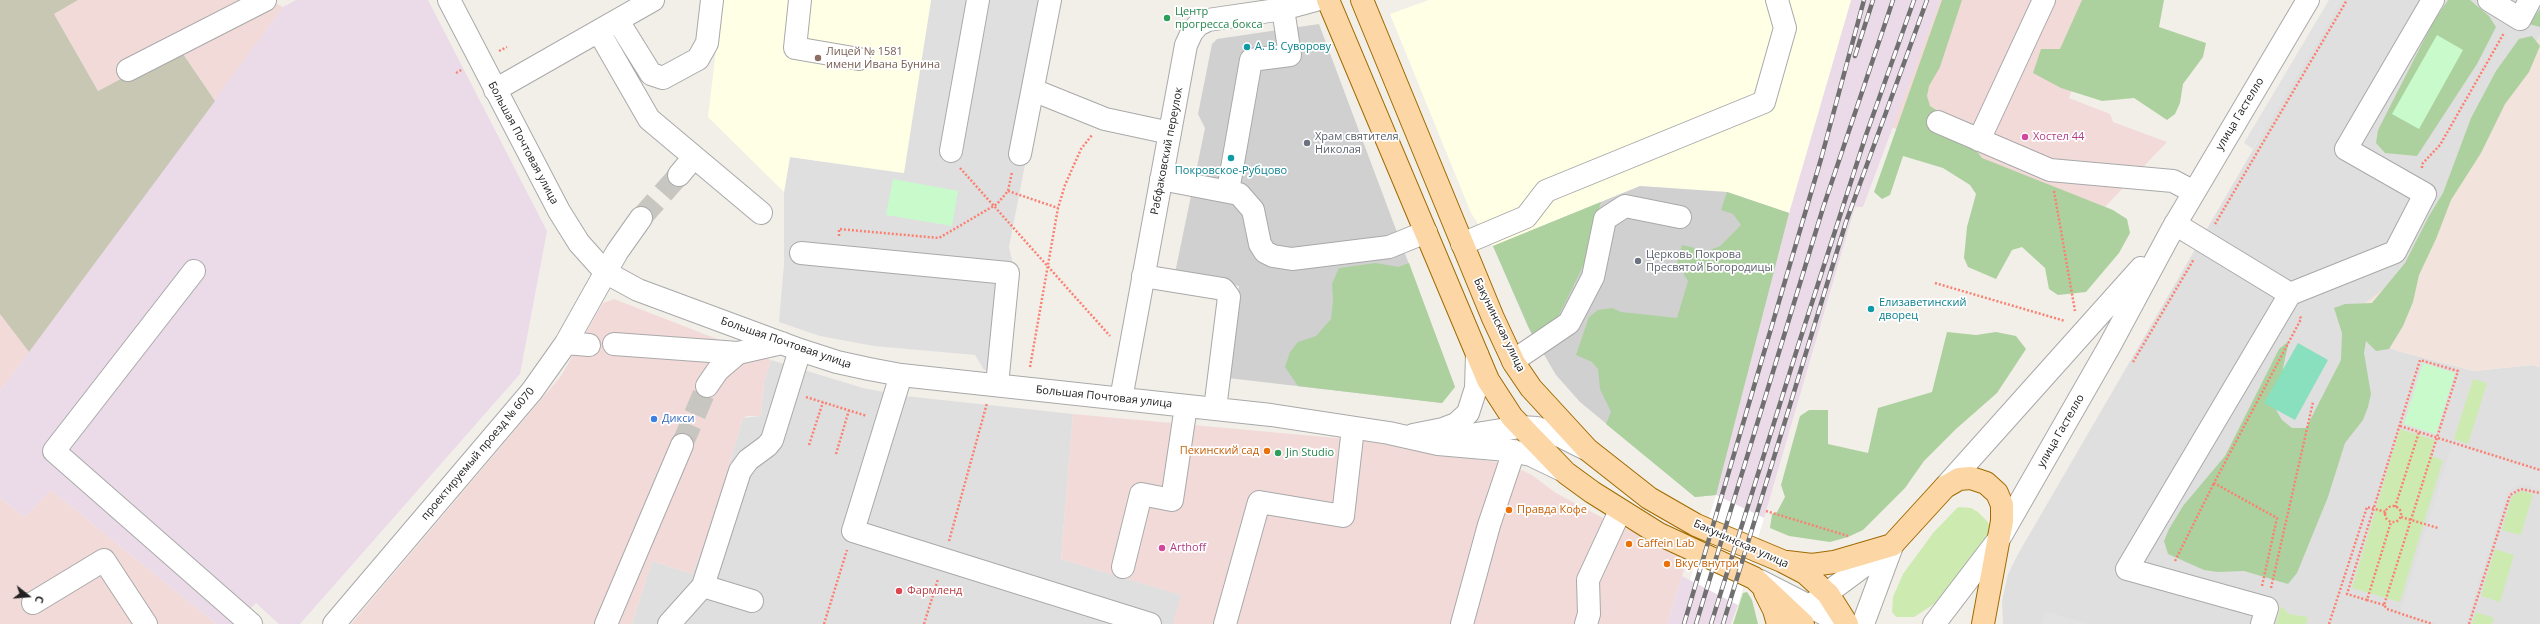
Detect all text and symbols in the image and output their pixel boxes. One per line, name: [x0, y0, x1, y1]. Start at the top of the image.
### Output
place label: Центр прогресса бокса: [1175, 5, 1263, 31]
marker: Центр прогресса бокса: [1162, 13, 1172, 23]
place label: А. В. Суворову: [1255, 40, 1331, 54]
marker: А. В. Суворову: [1242, 42, 1252, 52]
place label: Лицей № 1581 имени Ивана Бунина: [826, 45, 940, 71]
marker: Лицей № 1581 имени Ивана Бунина: [813, 53, 823, 63]
street label: улица Гастелло: [2213, 75, 2267, 153]
street label: Большая Почтовая улица: [485, 79, 561, 207]
street label: Рабфаковский переулок: [1148, 86, 1186, 216]
place label: Храм святителя Николая: [1315, 130, 1399, 156]
place label: Хостел 44: [2033, 130, 2084, 144]
marker: Хостел 44: [2020, 132, 2030, 142]
marker: Храм святителя Николая: [1302, 138, 1312, 148]
marker: Покровское-Рубцово: [1226, 153, 1236, 163]
place label: Покровское-Рубцово: [1175, 164, 1287, 178]
place label: Церковь Покрова Пресвятой Богородицы: [1646, 248, 1773, 274]
marker: Церковь Покрова Пресвятой Богородицы: [1633, 256, 1643, 266]
street label: Бакунинская улица: [1471, 276, 1527, 374]
place label: Елизаветинский дворец: [1879, 296, 1966, 322]
marker: Елизаветинский дворец: [1866, 304, 1876, 314]
street label: Большая Почтовая улица: [719, 314, 853, 372]
street label: Большая Почтовая улица: [1035, 383, 1173, 411]
street label: проектируемый проезд № 6070: [419, 385, 537, 523]
street label: улица Гастелло: [2035, 392, 2087, 470]
place label: Дикси: [662, 412, 694, 426]
marker: Дикси: [649, 414, 659, 424]
place label: Пекинский сад: [1180, 444, 1259, 458]
marker: Пекинский сад: [1262, 446, 1272, 456]
place label: Jin Studio: [1286, 446, 1334, 460]
marker: Jin Studio: [1273, 448, 1283, 458]
place label: Правда Кофе: [1517, 503, 1587, 517]
marker: Правда Кофе: [1504, 505, 1514, 515]
street label: Бакунинская улица: [1691, 517, 1791, 571]
place label: Caffein Lab: [1637, 537, 1695, 551]
marker: Caffein Lab: [1624, 539, 1634, 549]
place label: Arthoff: [1170, 541, 1206, 555]
marker: Arthoff: [1157, 543, 1167, 553]
place label: Вкус внутри: [1675, 557, 1739, 571]
marker: Вкус внутри: [1662, 559, 1672, 569]
north arrow: [8, 576, 48, 616]
place label: Фармленд: [907, 584, 962, 598]
marker: Фармленд: [894, 586, 904, 596]
text: С: [32, 594, 48, 605]

